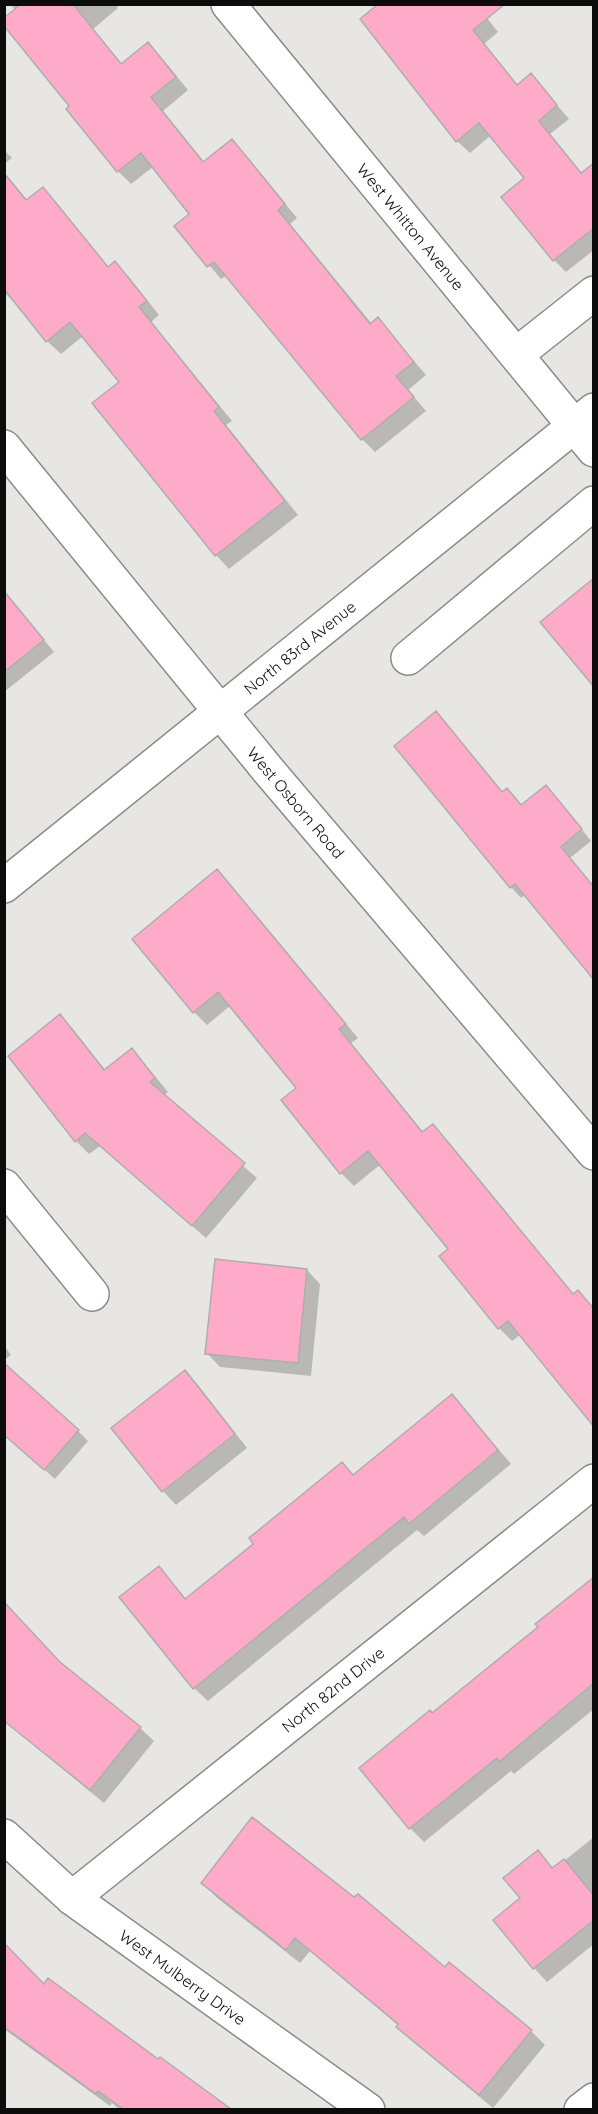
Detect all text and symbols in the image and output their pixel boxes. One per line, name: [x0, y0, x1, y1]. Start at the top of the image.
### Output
street label: West Whitton Avenue: [353, 159, 469, 294]
street label: North 83rd Avenue: [240, 596, 360, 699]
street label: West Osborn Road: [243, 743, 349, 863]
street label: North 82nd Drive: [278, 1642, 388, 1737]
street label: West Mulberry Drive: [115, 1925, 250, 2029]

